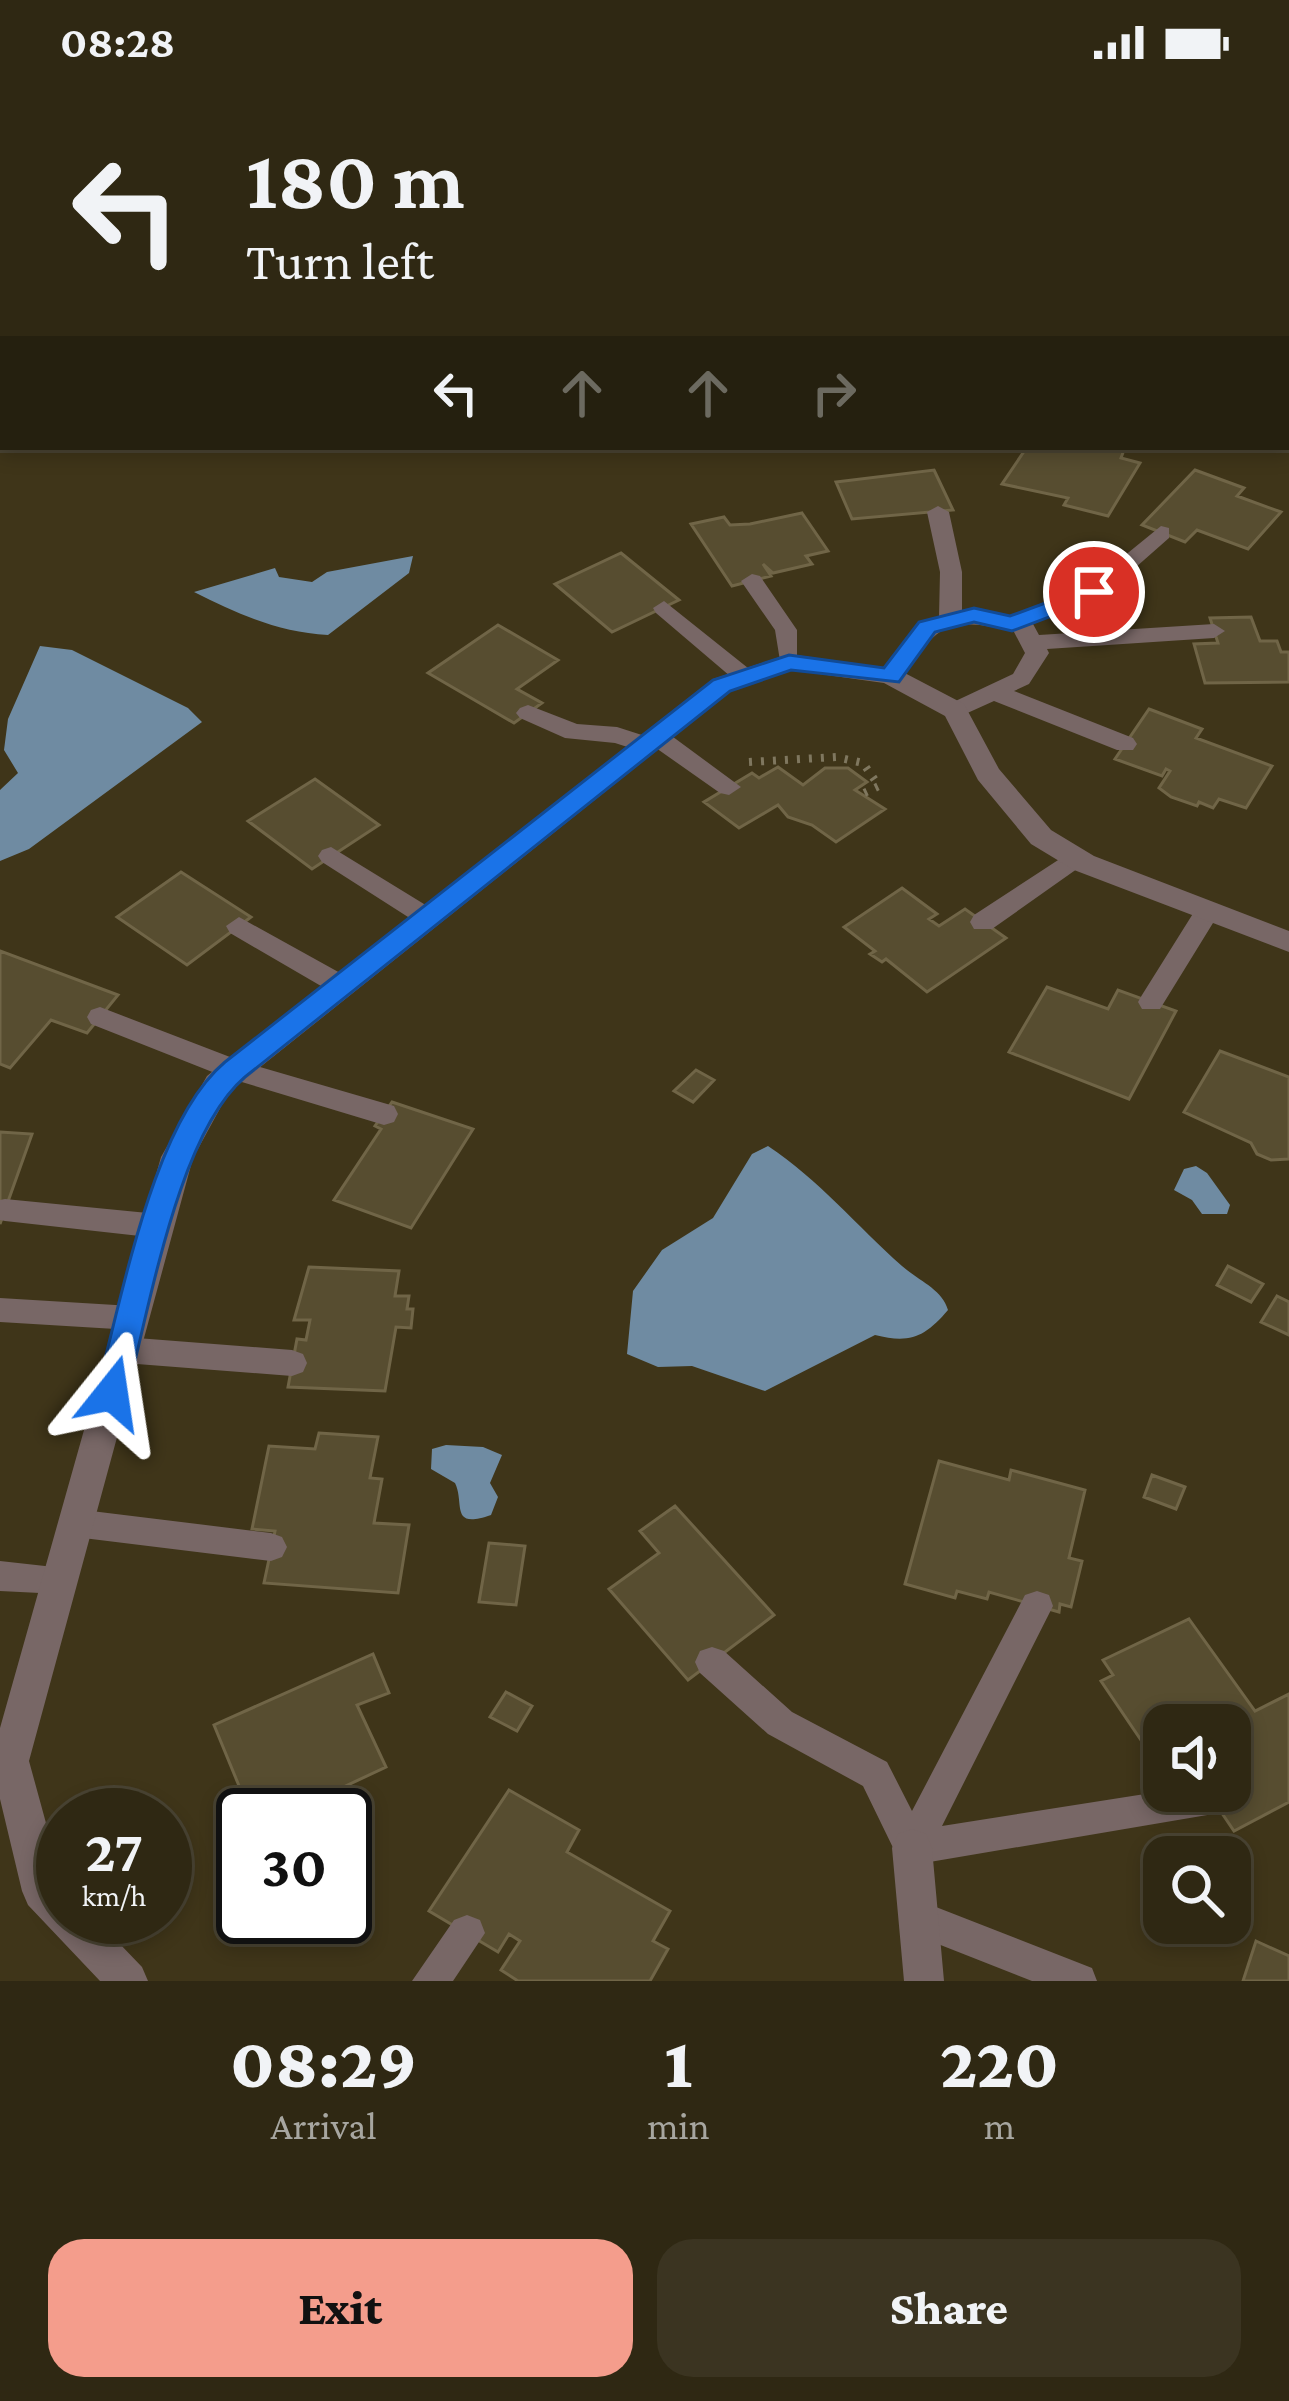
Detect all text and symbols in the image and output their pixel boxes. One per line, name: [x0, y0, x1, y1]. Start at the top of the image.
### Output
text: 08:28: [60, 17, 175, 67]
icon: left: [48, 132, 204, 288]
text: 180 m: [246, 133, 465, 226]
text: Turn left: [246, 231, 434, 291]
icon: left: [423, 360, 489, 426]
icon: ahead: [549, 360, 615, 426]
icon: ahead: [675, 360, 741, 426]
icon: right: [801, 360, 867, 426]
pin: [1043, 541, 1145, 643]
icon: arrive: [1061, 559, 1127, 625]
position arrow: [49, 1330, 175, 1456]
map controls: [1143, 1704, 1251, 1944]
button: sound: [1143, 1704, 1251, 1812]
speed limit sign: 30: [216, 1788, 372, 1944]
text: 27: [85, 1817, 143, 1884]
button: search: [1143, 1836, 1251, 1944]
text: km/h: [82, 1879, 146, 1912]
text: 08:29: [230, 2022, 417, 2102]
text: 1: [664, 2022, 692, 2102]
text: 220: [940, 2022, 1059, 2102]
text: Arrival: [271, 2104, 377, 2147]
text: min: [647, 2104, 710, 2147]
text: m: [984, 2104, 1015, 2147]
button: Exit: [48, 2239, 633, 2377]
button: Share: [657, 2239, 1241, 2377]

